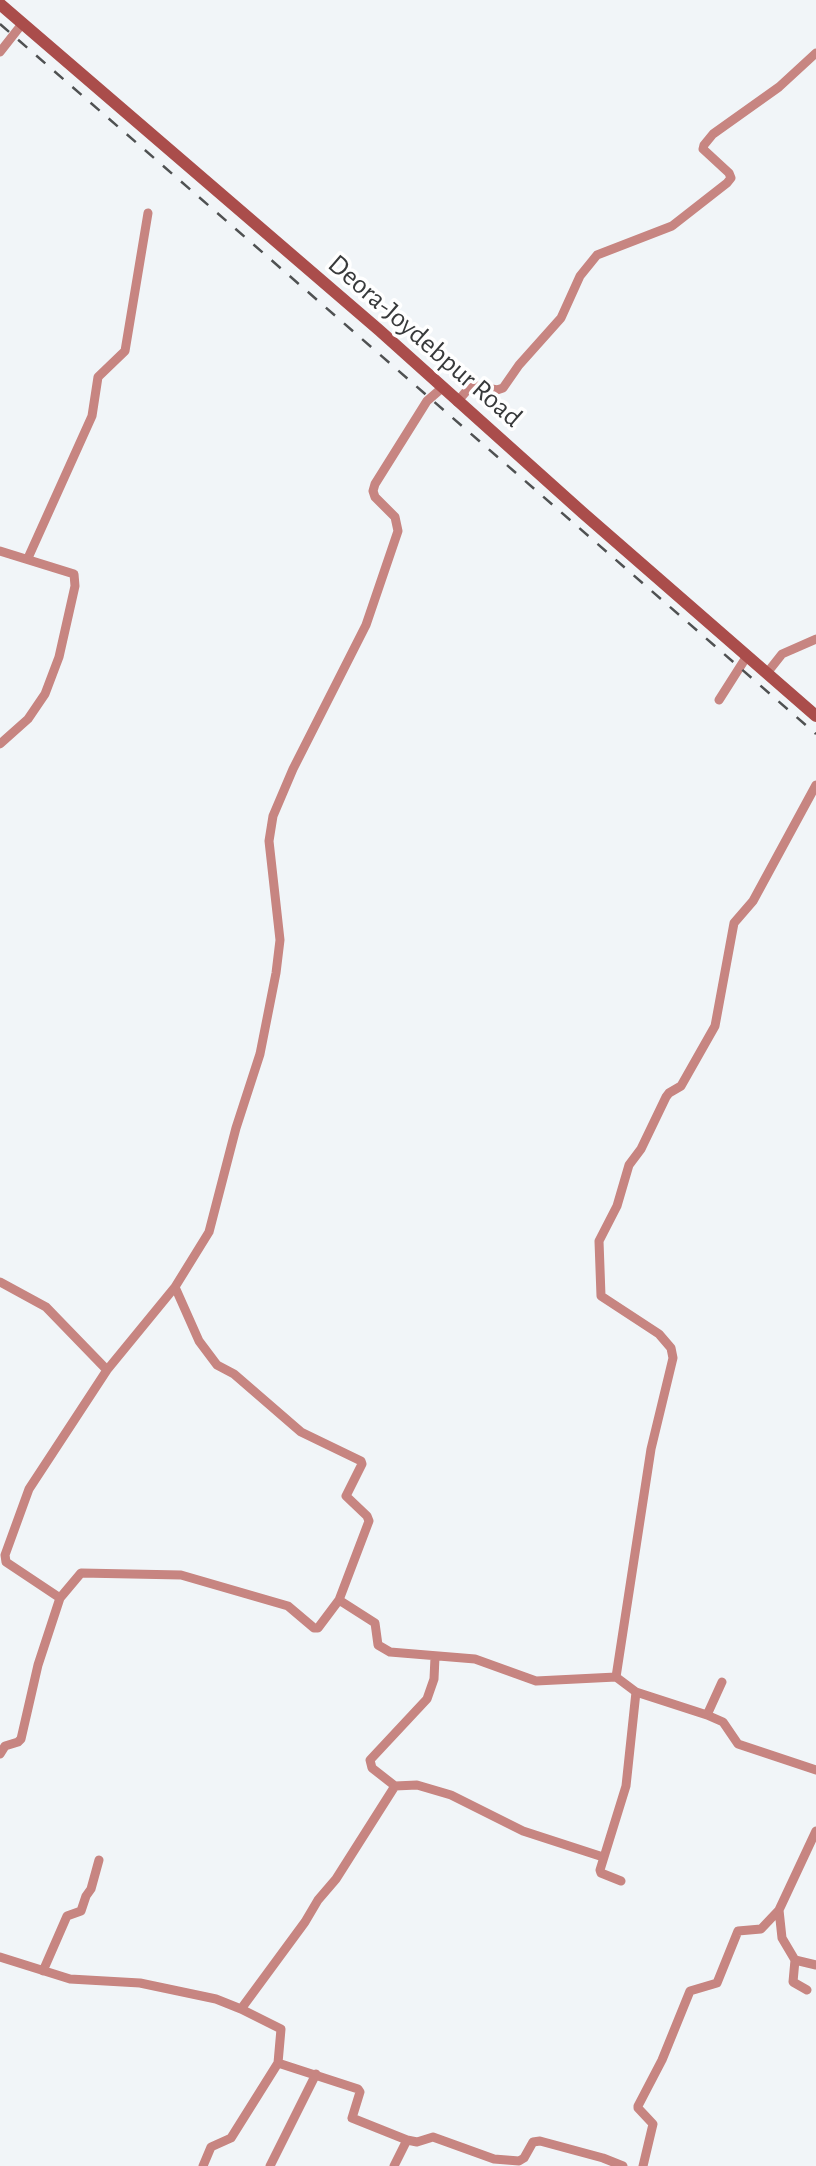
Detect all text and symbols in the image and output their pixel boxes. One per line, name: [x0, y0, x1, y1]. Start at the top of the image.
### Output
street label: Deora-Joydebpur Road: [321, 248, 529, 434]

